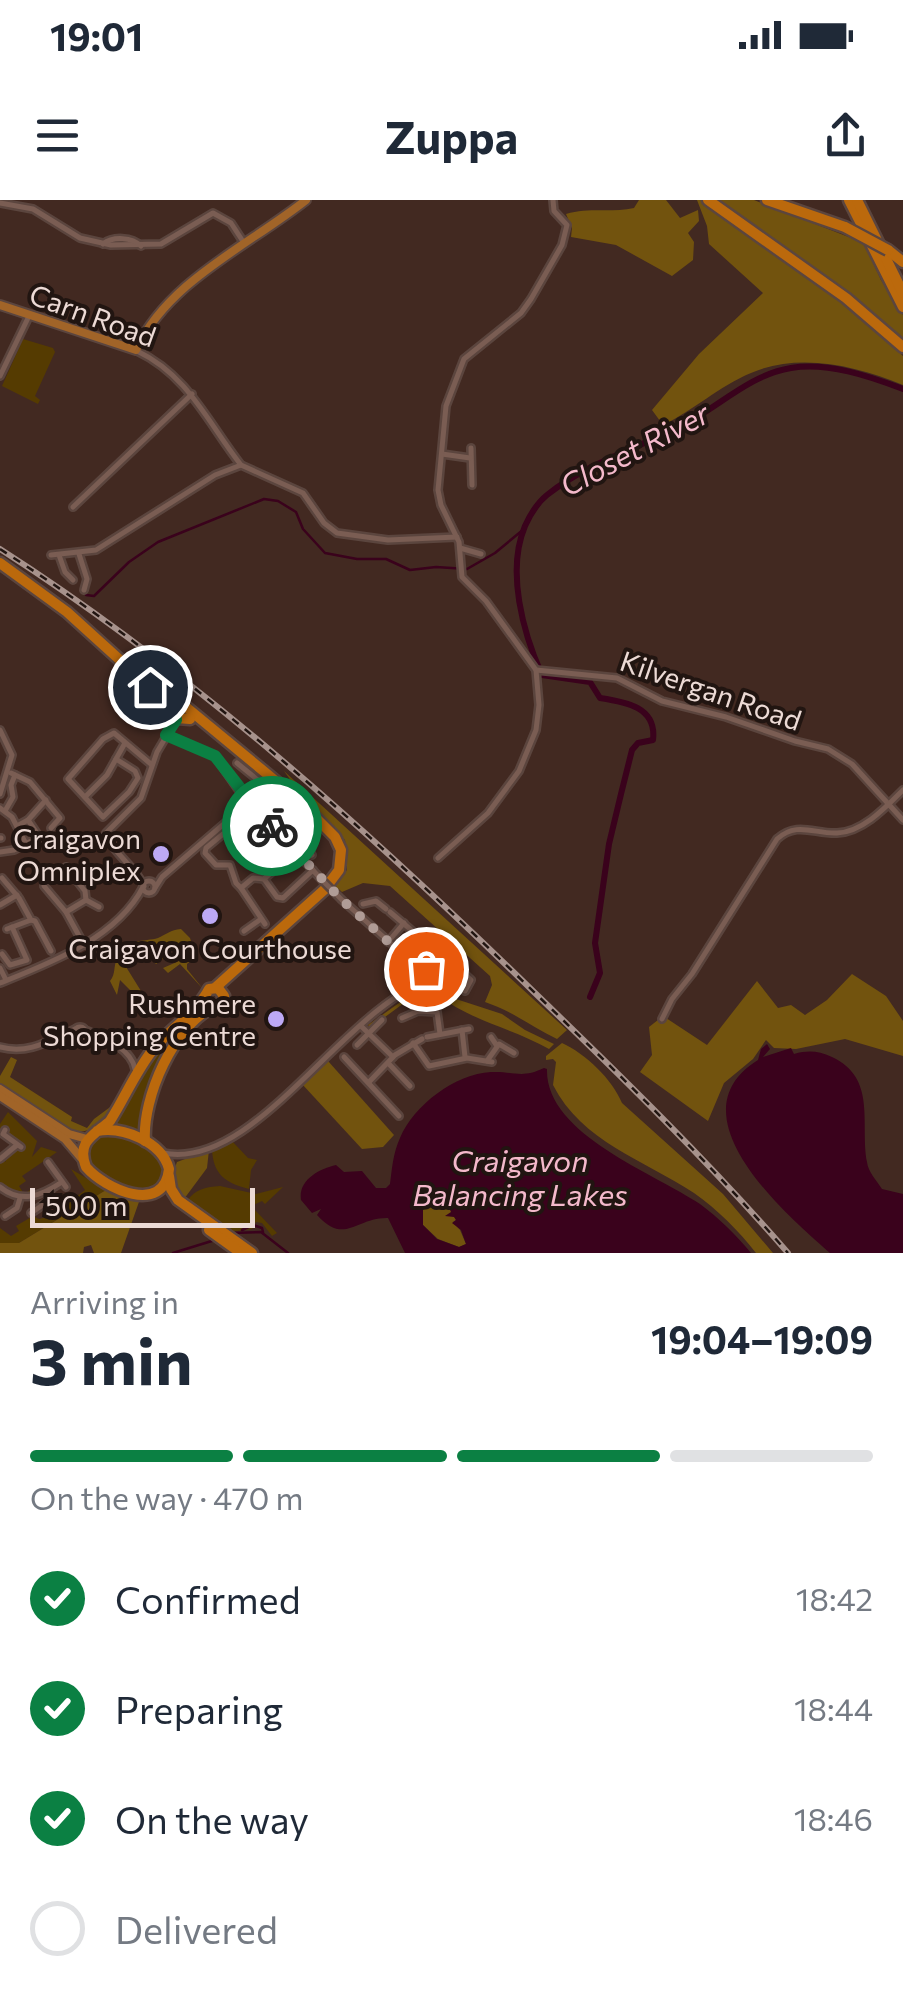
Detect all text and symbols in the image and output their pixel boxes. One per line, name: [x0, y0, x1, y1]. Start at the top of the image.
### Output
text: 19:01: [50, 12, 143, 59]
icon: menu: [30, 108, 85, 163]
text: Zuppa: [385, 108, 518, 163]
icon: share: [818, 108, 873, 163]
street label: Carn Road: [25, 276, 161, 354]
water label: Closet River: [553, 393, 716, 503]
street label: Kilvergan Road: [616, 643, 806, 737]
pin: [108, 645, 193, 730]
icon: home: [123, 660, 178, 715]
courier: [222, 776, 322, 876]
icon: bike: [245, 799, 300, 854]
place label: Craigavon Omniplex: [13, 821, 141, 887]
marker: Craigavon Omniplex: [150, 843, 172, 865]
marker: Craigavon Courthouse: [199, 905, 221, 927]
pin: [384, 927, 469, 1012]
place label: Craigavon Courthouse: [68, 931, 352, 965]
icon: bag: [399, 942, 454, 997]
place label: Rushmere Shopping Centre: [43, 986, 256, 1052]
marker: Rushmere Shopping Centre: [265, 1008, 287, 1030]
water label: Craigavon Balancing Lakes: [412, 1141, 628, 1212]
scale bar: [30, 1183, 255, 1228]
text: 500 m: [45, 1188, 127, 1222]
text: Arriving in: [30, 1281, 179, 1321]
text: 19:04–19:09: [651, 1315, 873, 1362]
text: 3 min: [30, 1319, 193, 1398]
text: On the way · 470 m: [30, 1477, 303, 1517]
icon: check: [30, 1571, 85, 1626]
text: Confirmed: [115, 1575, 301, 1622]
text: 18:42: [796, 1578, 873, 1618]
icon: check: [30, 1681, 85, 1736]
text: Preparing: [115, 1685, 283, 1732]
text: 18:44: [794, 1688, 873, 1728]
icon: check: [30, 1791, 85, 1846]
text: On the way: [115, 1795, 309, 1842]
text: 18:46: [794, 1798, 873, 1838]
text: Delivered: [115, 1905, 278, 1952]

